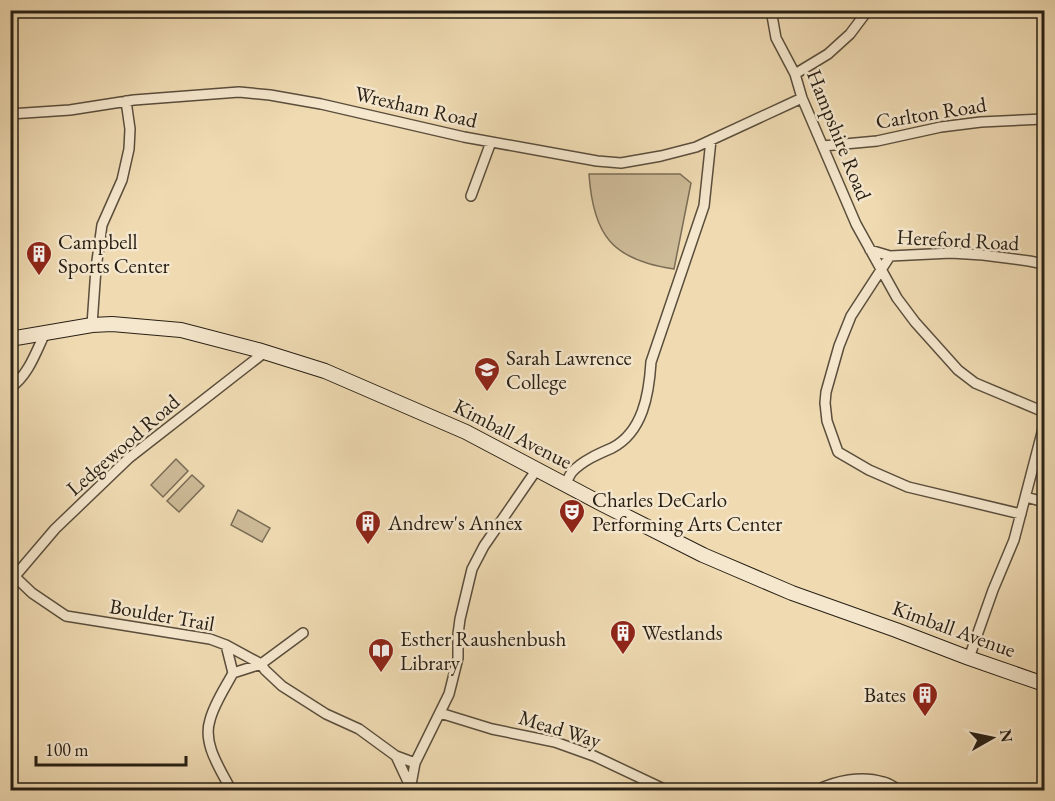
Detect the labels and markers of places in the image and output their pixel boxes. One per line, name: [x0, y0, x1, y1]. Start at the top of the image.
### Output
place label: Campbell Sports Center: [58, 228, 170, 279]
building icon: Campbell Sports Center: [24, 239, 54, 277]
place label: Sarah Lawrence College: [506, 344, 632, 395]
school or university icon: Sarah Lawrence College: [472, 355, 502, 393]
place label: Charles DeCarlo Performing Arts Center: [592, 486, 782, 537]
theatre icon: Charles DeCarlo Performing Arts Center: [557, 497, 587, 535]
building icon: Andrew's Annex: [353, 508, 383, 546]
place label: Andrew's Annex: [387, 509, 523, 536]
building icon: Westlands: [608, 618, 638, 656]
place label: Westlands: [642, 619, 723, 646]
place label: Esther Raushenbush Library: [400, 625, 566, 676]
library icon: Esther Raushenbush Library: [366, 636, 396, 674]
building icon: Bates: [910, 680, 940, 718]
place label: Bates: [864, 681, 906, 708]

